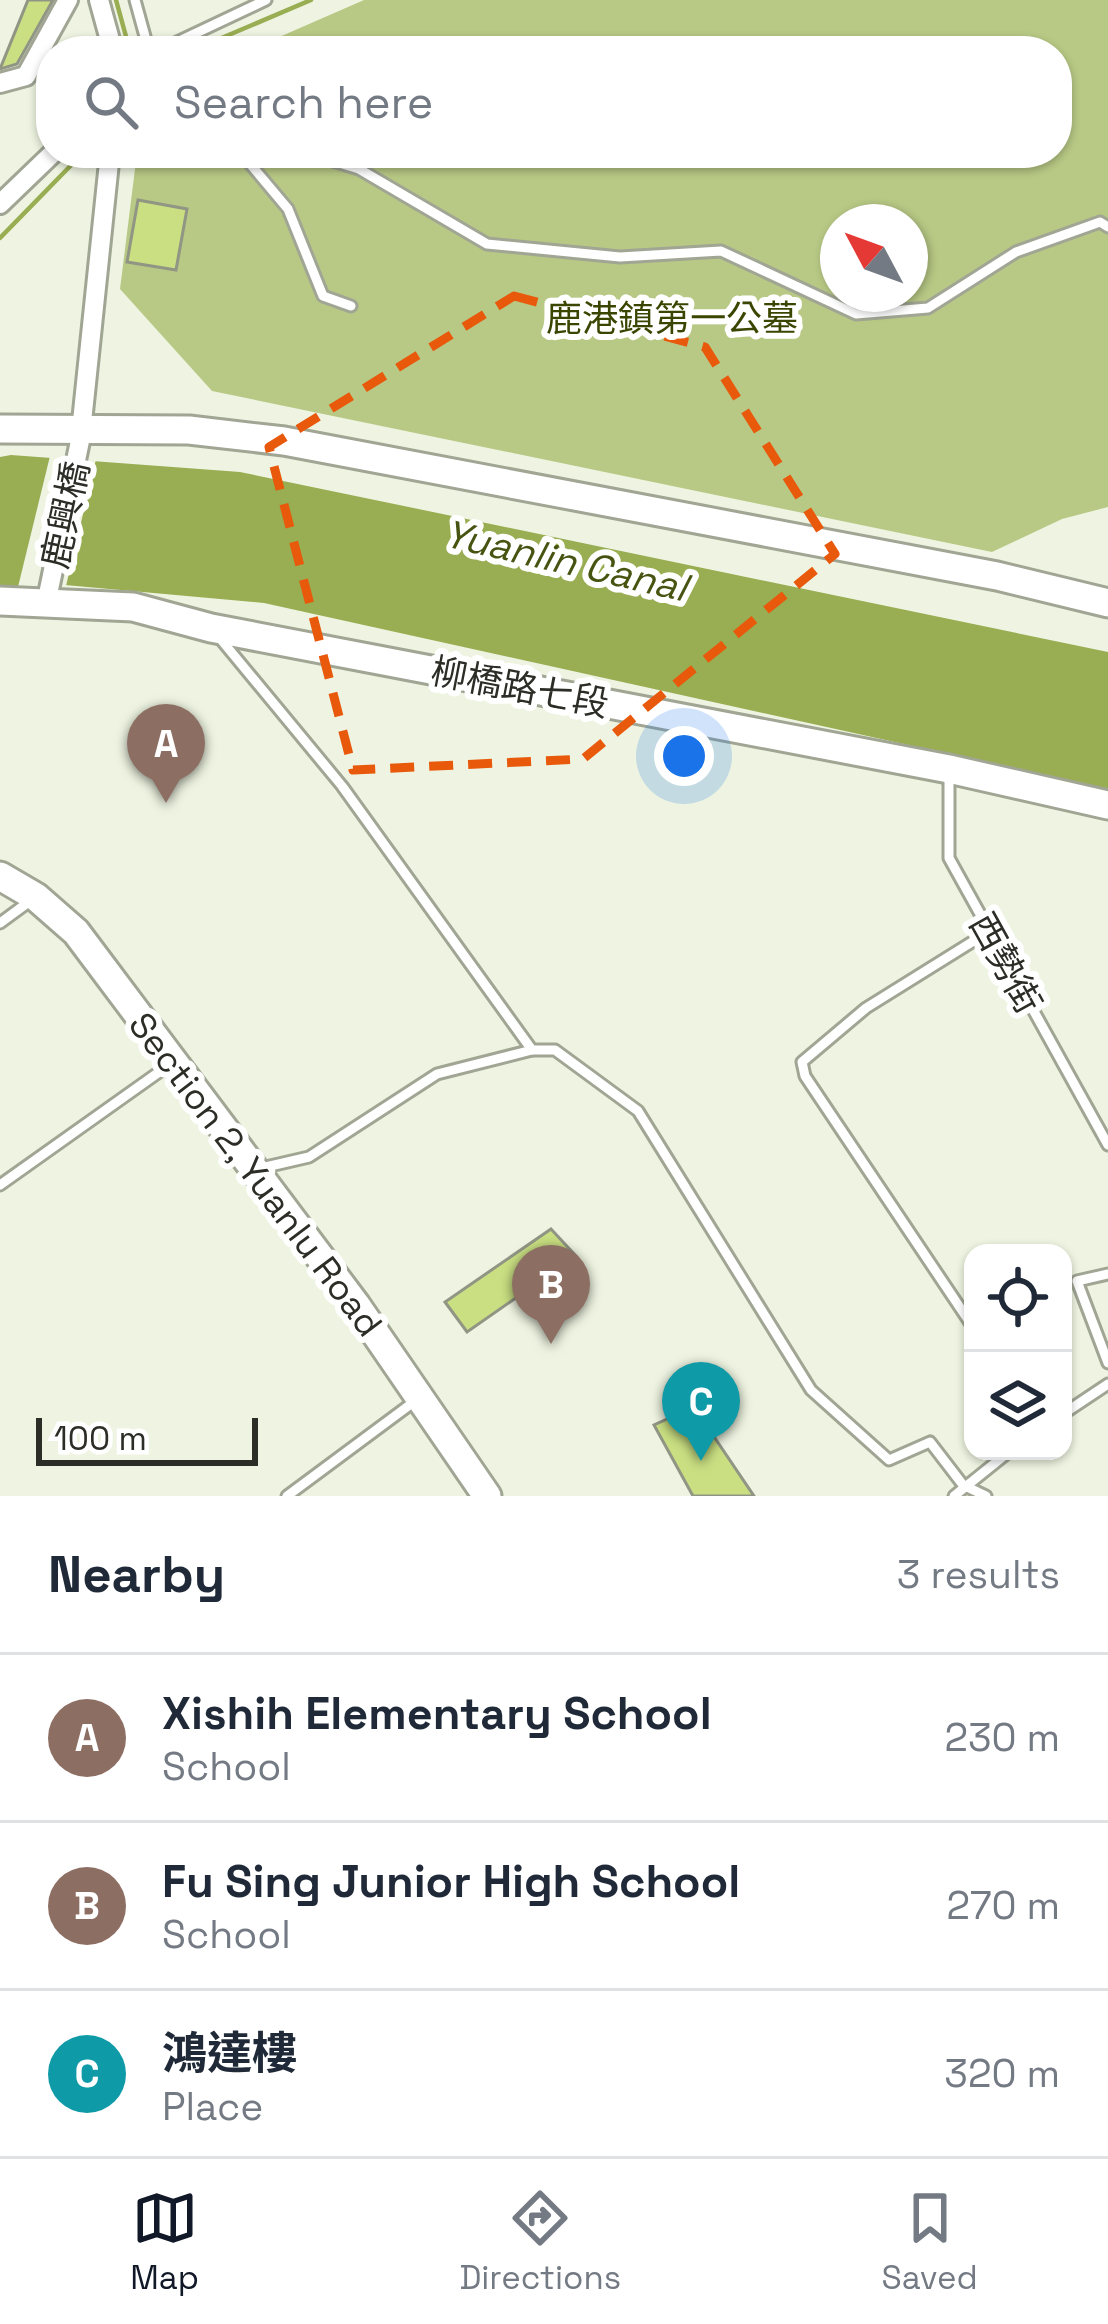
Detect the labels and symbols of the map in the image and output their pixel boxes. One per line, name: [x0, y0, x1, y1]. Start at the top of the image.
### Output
north arrow: [820, 204, 928, 312]
park label: 鹿港鎮第一公墓: [546, 296, 798, 342]
street label: 鹿興橋: [32, 458, 100, 573]
water label: Yuanlin Canal: [440, 509, 696, 613]
street label: 柳橋路七段: [427, 648, 613, 728]
pin: A: [127, 704, 205, 803]
your location: [654, 726, 714, 786]
street label: 西勢街: [959, 905, 1051, 1022]
street label: Section 2, Yuanlu Road: [118, 1003, 392, 1346]
pin: B: [512, 1245, 590, 1344]
pin: C: [662, 1362, 740, 1461]
scale bar: [36, 1412, 258, 1465]

